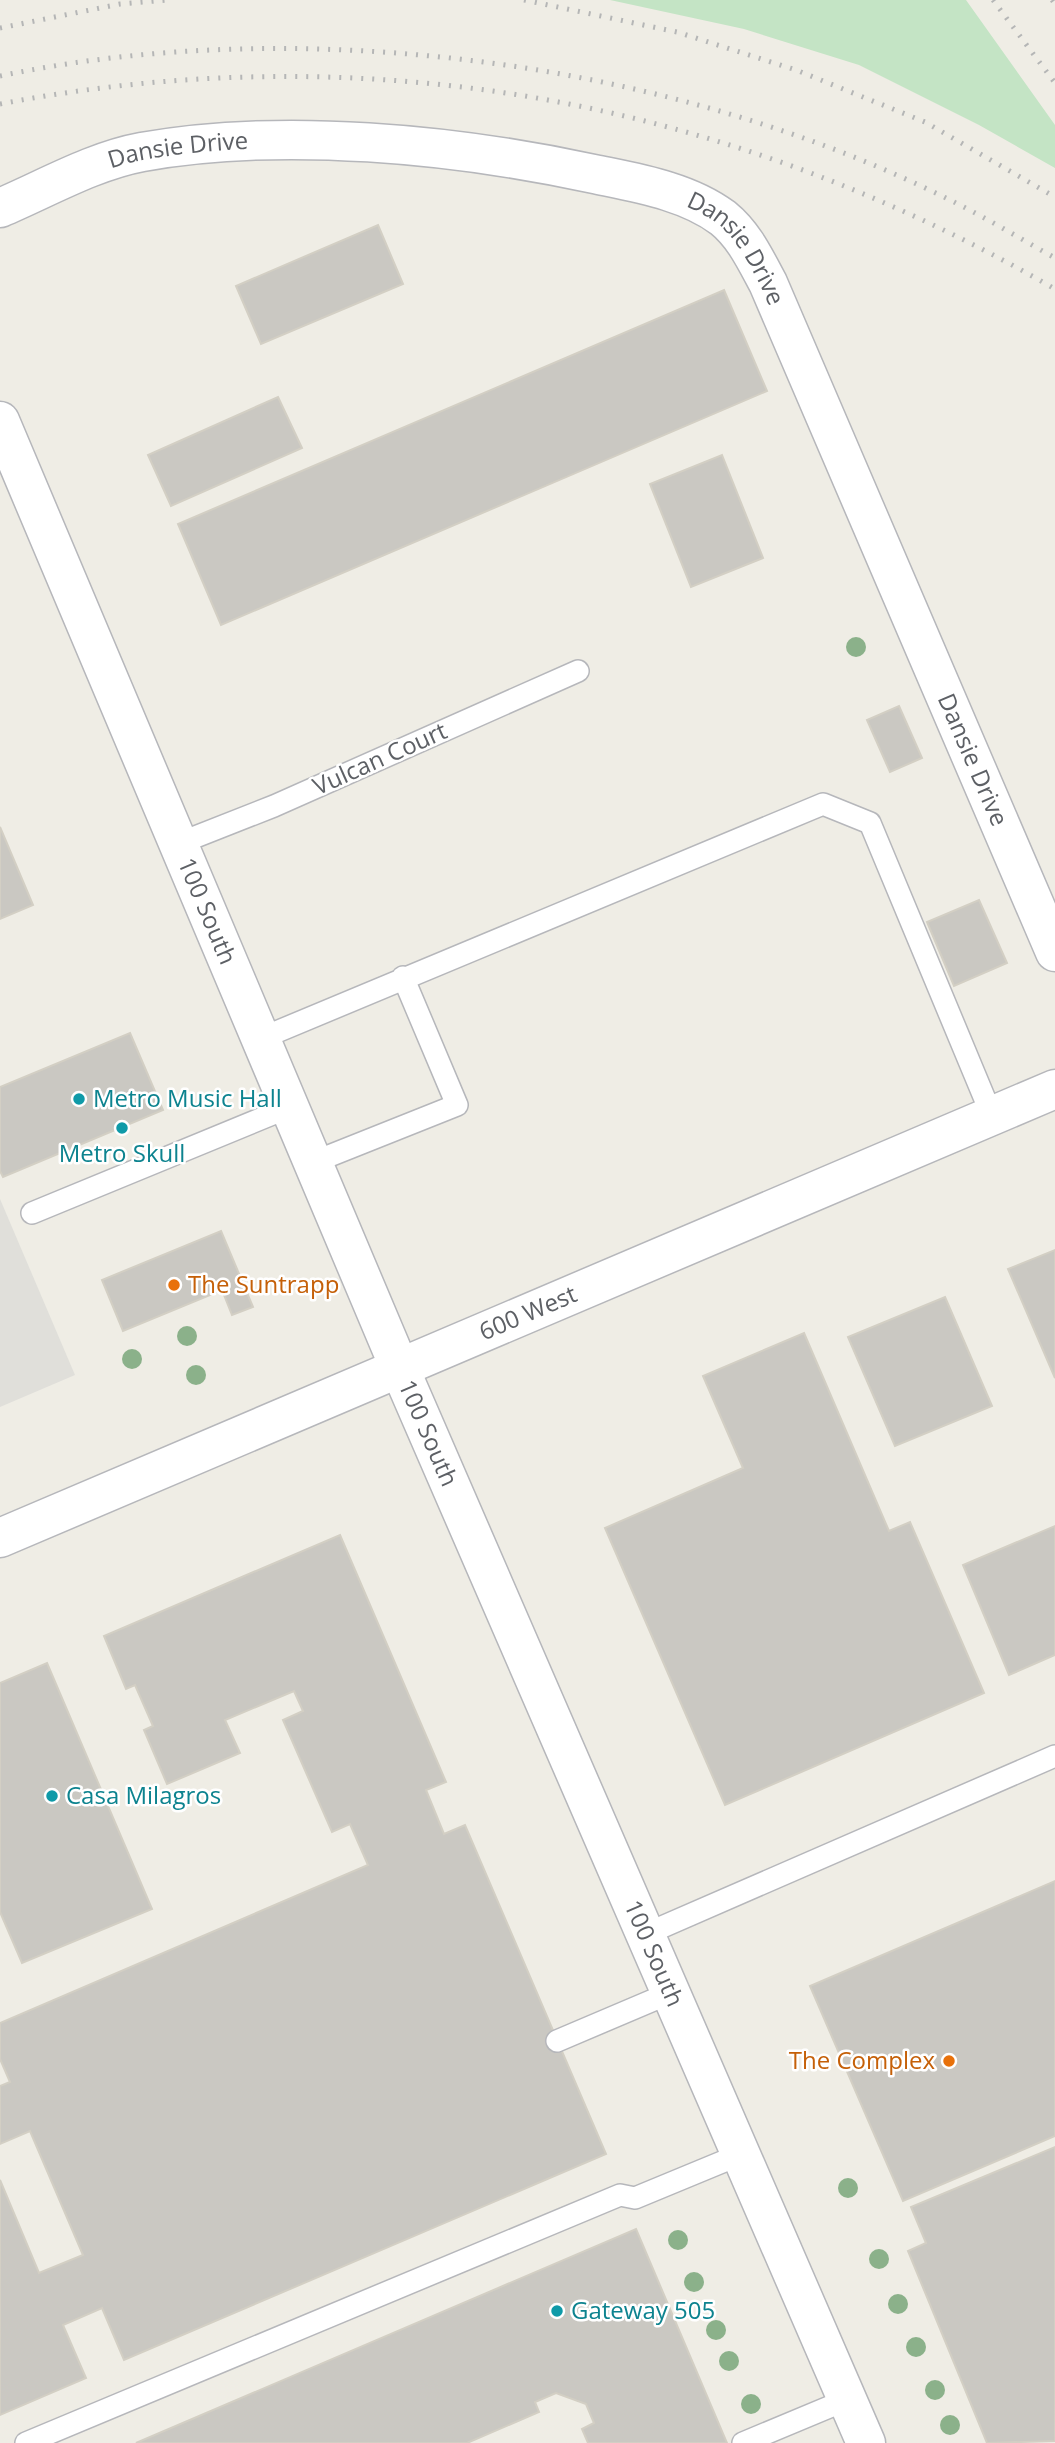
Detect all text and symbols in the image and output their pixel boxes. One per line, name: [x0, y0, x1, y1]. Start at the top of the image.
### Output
street label: Dansie Drive: [103, 123, 249, 175]
street label: Dansie Drive: [682, 182, 793, 310]
street label: Dansie Drive: [931, 688, 1017, 831]
street label: Vulcan Court: [307, 713, 452, 802]
street label: 100 South: [171, 852, 245, 969]
place label: Metro Music Hall: [93, 1081, 282, 1114]
marker: Metro Music Hall: [71, 1091, 87, 1107]
marker: Metro Skull: [114, 1120, 130, 1136]
place label: Metro Skull: [59, 1136, 185, 1169]
place label: The Suntrapp: [188, 1267, 339, 1300]
street label: 600 West: [474, 1276, 581, 1347]
marker: The Suntrapp: [166, 1277, 182, 1293]
street label: 100 South: [392, 1374, 467, 1491]
place label: Casa Milagros: [66, 1778, 221, 1811]
marker: Casa Milagros: [44, 1788, 60, 1804]
street label: 100 South: [617, 1894, 693, 2011]
place label: The Complex: [789, 2043, 935, 2076]
marker: The Complex: [941, 2053, 957, 2069]
place label: Gateway 505: [571, 2293, 715, 2326]
marker: Gateway 505: [549, 2303, 565, 2319]

